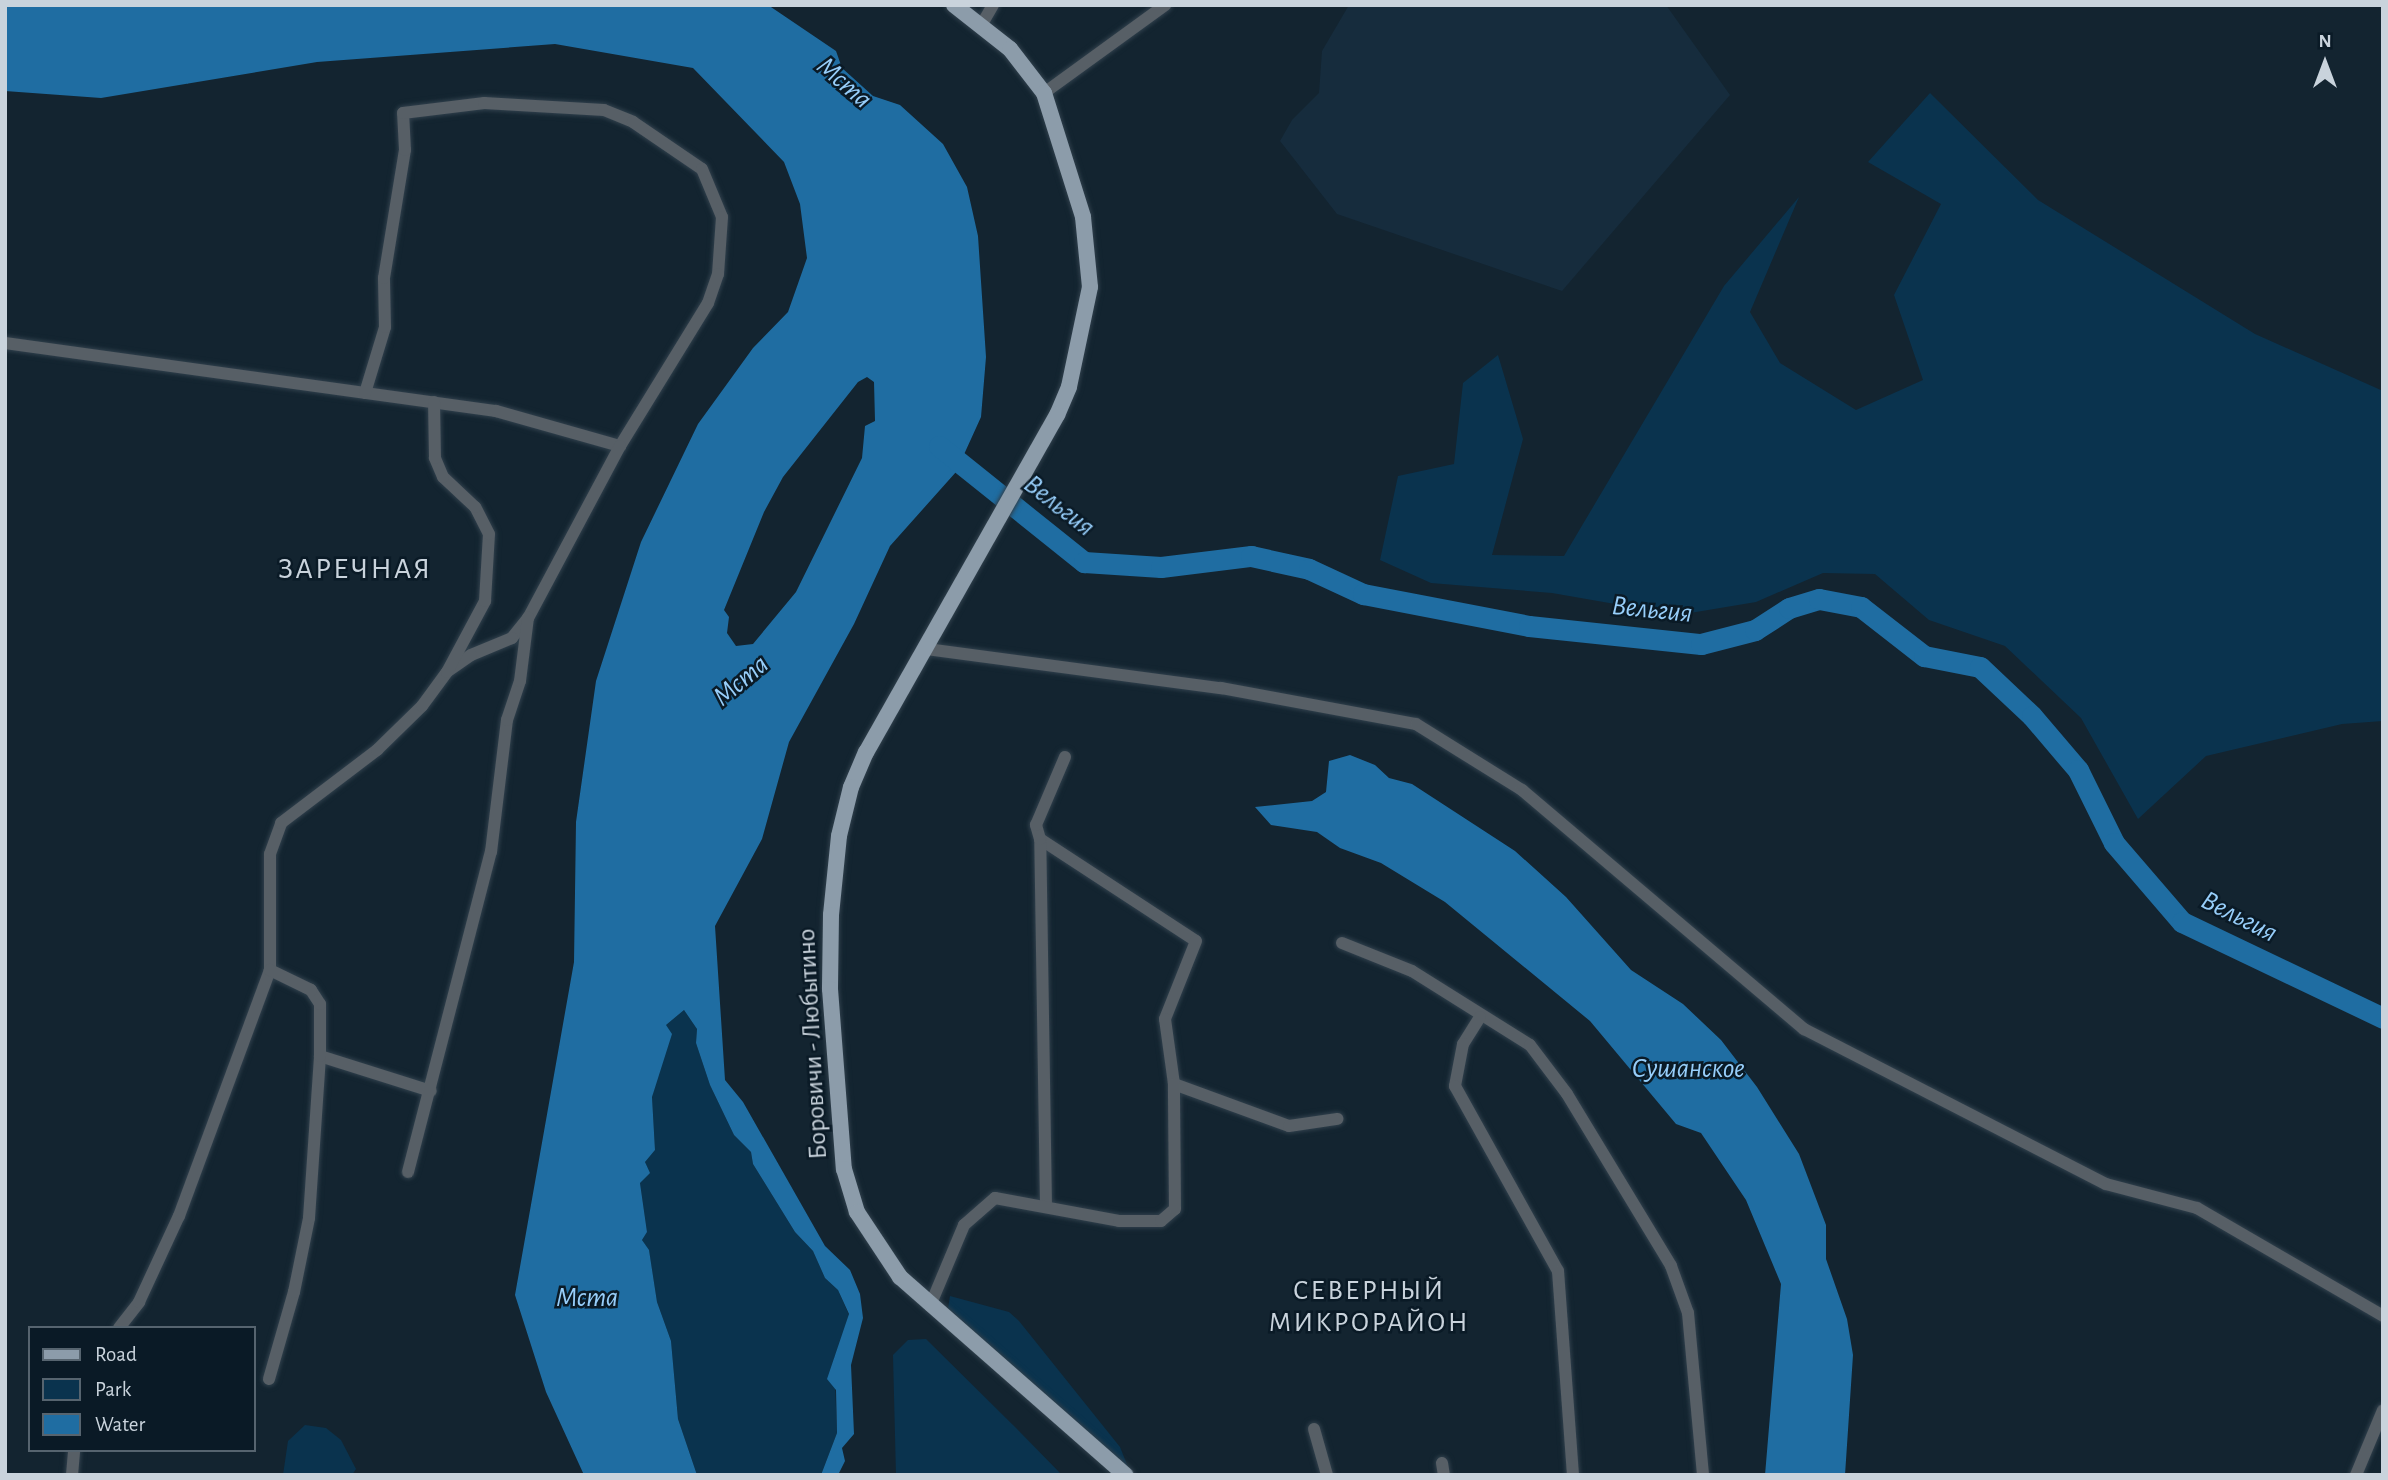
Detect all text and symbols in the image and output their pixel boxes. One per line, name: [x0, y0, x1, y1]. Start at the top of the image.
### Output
north arrow: [2290, 28, 2360, 98]
text: N: [2318, 32, 2332, 51]
water label: Мста: [810, 50, 878, 116]
water label: Вельгия: [1017, 468, 1101, 544]
district label: ЗАРЕЧНАЯ: [279, 551, 431, 587]
water label: Вельгия: [1610, 589, 1694, 631]
water label: Мста: [706, 648, 776, 714]
water label: Вельгия: [2195, 884, 2283, 950]
street label: Боровичи - Любытино: [791, 928, 835, 1160]
water label: Сушанское: [1631, 1052, 1745, 1086]
district label: СЕВЕРНЫЙ МИКРОРАЙОН: [1270, 1274, 1468, 1340]
water label: Мста: [556, 1281, 618, 1315]
legend: [28, 1326, 256, 1452]
text: Road: [95, 1344, 137, 1365]
text: Park: [95, 1379, 131, 1400]
text: Water: [95, 1414, 145, 1435]

